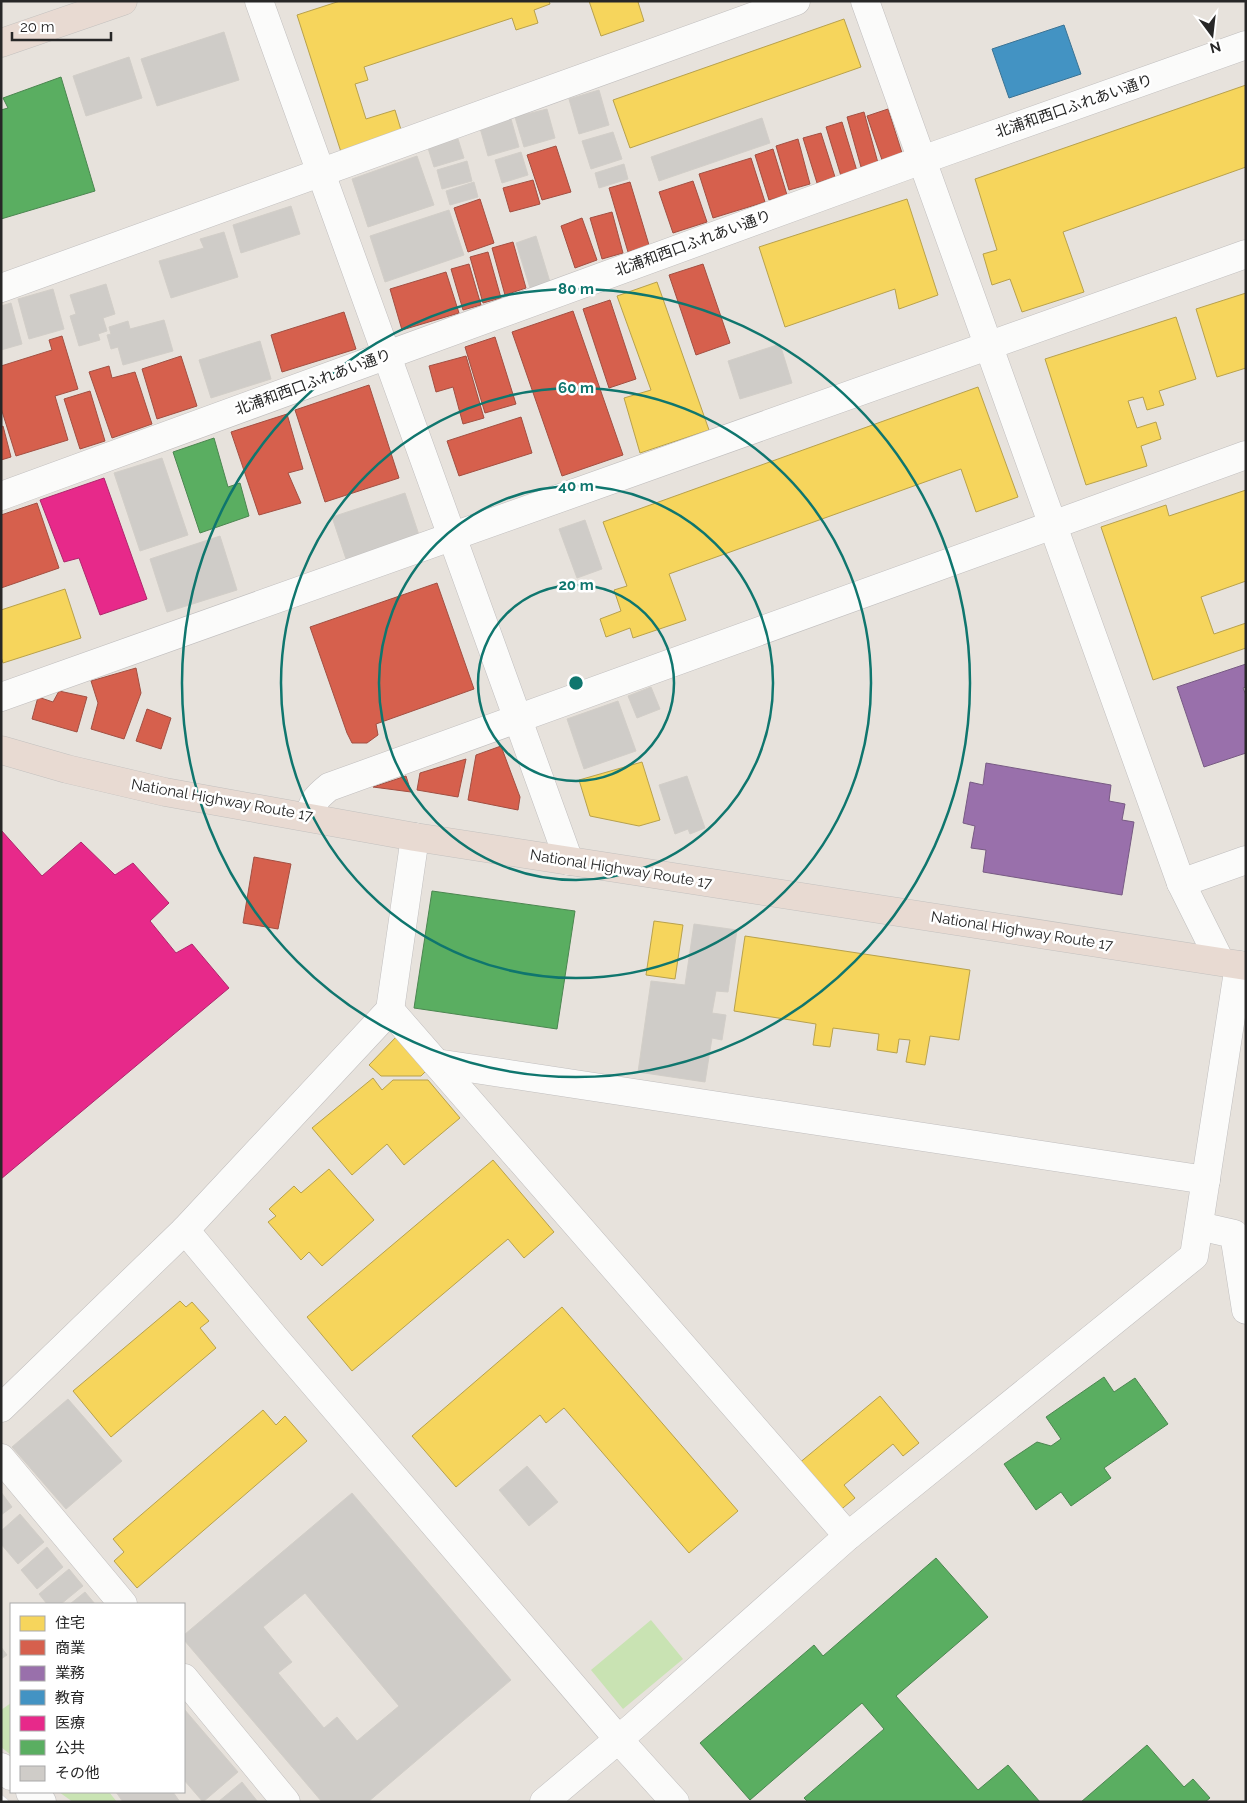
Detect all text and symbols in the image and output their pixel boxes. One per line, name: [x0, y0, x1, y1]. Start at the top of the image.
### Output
scale bar: [12, 10, 111, 42]
north arrow: [1187, 10, 1237, 60]
text: 20 m: [20, 18, 55, 36]
text: N: [1208, 38, 1223, 57]
street label: 北浦和西口ふれあい通り: [993, 71, 1155, 141]
street label: 北浦和西口ふれあい通り: [612, 206, 774, 280]
text: 80 m: [558, 280, 594, 298]
street label: 北浦和西口ふれあい通り: [232, 345, 394, 419]
text: 60 m: [558, 379, 594, 397]
text: 40 m: [558, 477, 594, 495]
text: 20 m: [558, 576, 594, 594]
centre of rings: [567, 674, 585, 692]
street label: National Highway Route 17: [130, 775, 314, 825]
street label: National Highway Route 17: [529, 846, 713, 892]
street label: National Highway Route 17: [930, 908, 1114, 954]
legend: [10, 1603, 185, 1793]
text: 住宅: [55, 1614, 85, 1632]
text: 商業: [55, 1639, 85, 1657]
text: 業務: [55, 1664, 85, 1682]
text: 教育: [55, 1689, 85, 1707]
text: 医療: [55, 1714, 85, 1732]
text: 公共: [55, 1739, 85, 1757]
text: その他: [55, 1764, 100, 1782]

